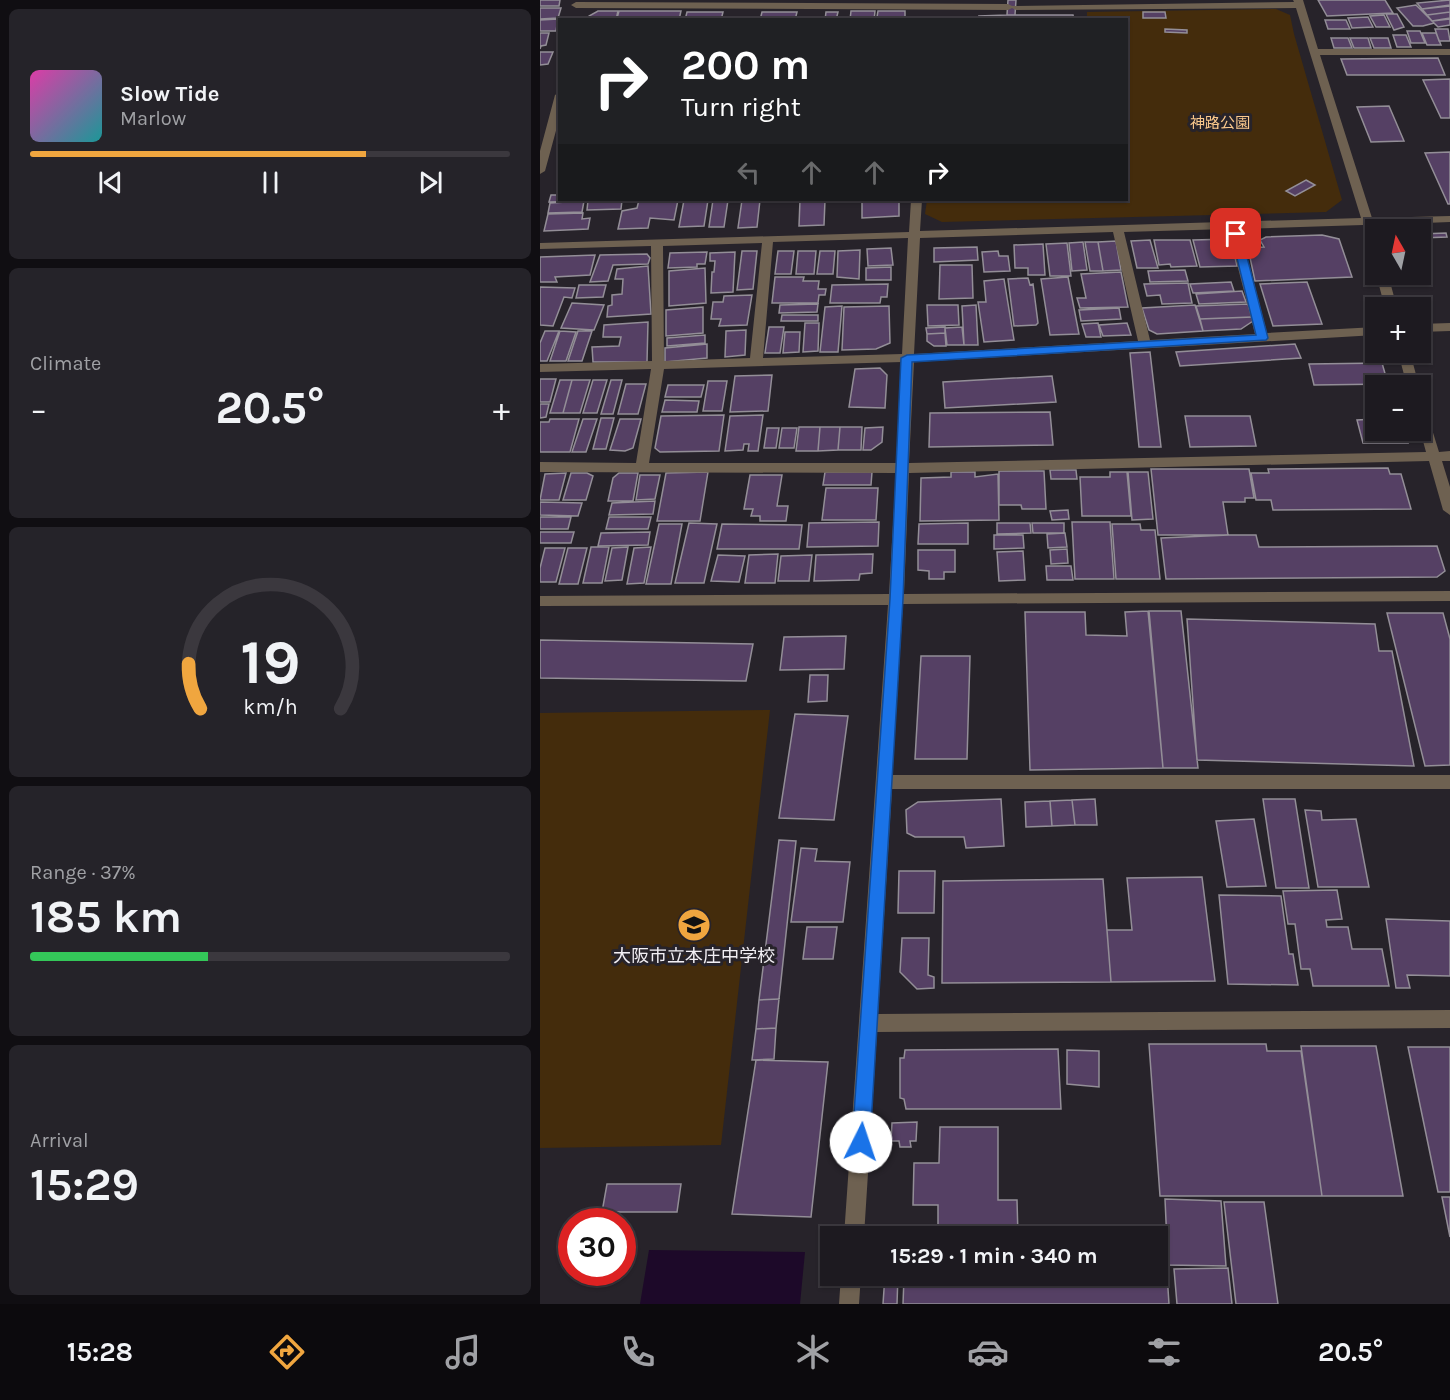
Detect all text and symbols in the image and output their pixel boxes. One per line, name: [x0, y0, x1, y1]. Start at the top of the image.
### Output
text: 200 m: [681, 40, 810, 90]
icon: right: [582, 42, 660, 120]
text: Slow Tide: [120, 81, 220, 107]
text: Turn right: [681, 91, 801, 123]
text: Marlow: [120, 107, 186, 130]
park label: 神路公園: [1190, 114, 1250, 132]
icon: left: [732, 156, 765, 189]
icon: ahead: [795, 156, 828, 189]
icon: ahead: [858, 156, 891, 189]
icon: right: [921, 156, 954, 189]
icon: previous: [94, 166, 127, 199]
icon: pause: [254, 166, 287, 199]
icon: next: [414, 166, 447, 199]
pin: [1210, 208, 1261, 259]
icon: arrive: [1219, 217, 1252, 250]
north arrow: [1365, 219, 1431, 285]
map controls: [1365, 219, 1431, 441]
button: +: [1365, 297, 1431, 363]
text: Climate: [30, 352, 101, 375]
button: −: [1365, 375, 1431, 441]
text: 20.5°: [215, 382, 325, 434]
text: −: [30, 390, 47, 428]
text: +: [493, 390, 510, 428]
text: 19: [240, 626, 300, 699]
text: km/h: [243, 694, 297, 719]
text: Range · 37%: [30, 861, 136, 884]
text: 185 km: [30, 891, 182, 943]
school or university icon: 大阪市立本庄中学校: [676, 907, 712, 943]
place label: 大阪市立本庄中学校: [613, 945, 775, 967]
position arrow: [829, 1110, 893, 1174]
text: Arrival: [30, 1129, 89, 1152]
text: 15:29: [30, 1159, 139, 1211]
speed limit sign: 30: [558, 1208, 636, 1286]
text: 15:29 · 1 min · 340 m: [890, 1243, 1098, 1269]
icon: directions: [266, 1331, 308, 1373]
icon: music: [442, 1331, 484, 1373]
icon: phone: [617, 1331, 659, 1373]
icon: climate: [792, 1331, 834, 1373]
icon: car: [967, 1331, 1009, 1373]
icon: filters: [1143, 1331, 1185, 1373]
text: 15:28: [67, 1336, 133, 1368]
text: 20.5°: [1318, 1336, 1383, 1368]

